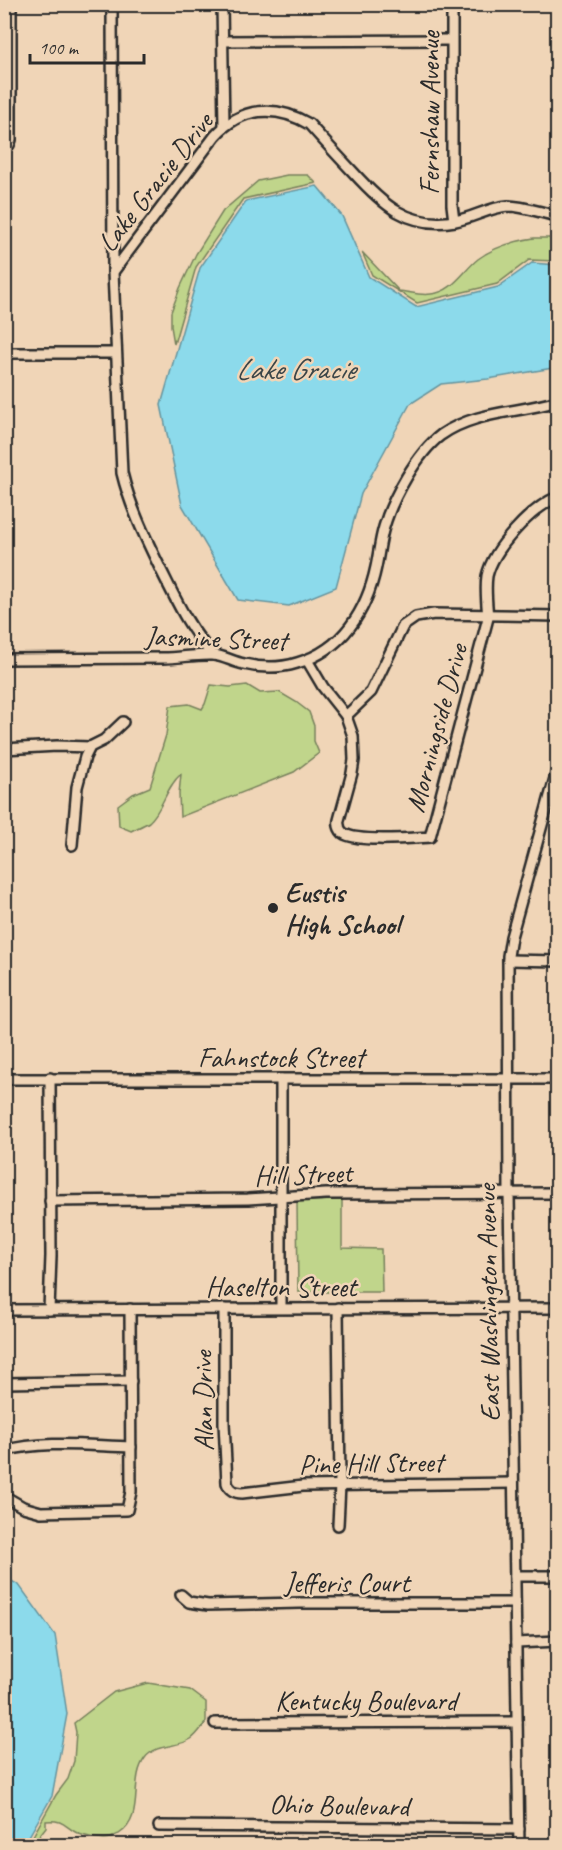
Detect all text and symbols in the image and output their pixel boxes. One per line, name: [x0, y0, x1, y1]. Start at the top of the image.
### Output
scale bar: [30, 27, 144, 65]
street label: Fernshaw Avenue: [412, 29, 447, 195]
text: 100 m: [39, 37, 80, 59]
street label: Lake Gracie Drive: [90, 104, 222, 259]
water label: Lake Gracie: [236, 350, 358, 388]
street label: Jasmine Street: [142, 618, 291, 658]
street label: Morningside Drive: [397, 638, 476, 816]
place label: Eustis High School: [285, 875, 405, 942]
marker: Eustis High School: [266, 901, 280, 915]
street label: Fahnstock Street: [198, 1040, 368, 1075]
street label: Hill Street: [253, 1155, 355, 1193]
street label: East Washington Avenue: [468, 1182, 508, 1422]
street label: Haselton Street: [206, 1269, 359, 1304]
street label: Alan Drive: [185, 1349, 221, 1451]
street label: Pine Hill Street: [299, 1444, 447, 1482]
street label: Jefferis Court: [283, 1565, 412, 1600]
street label: Kentucky Boulevard: [275, 1683, 461, 1718]
street label: Ohio Boulevard: [269, 1786, 413, 1824]

